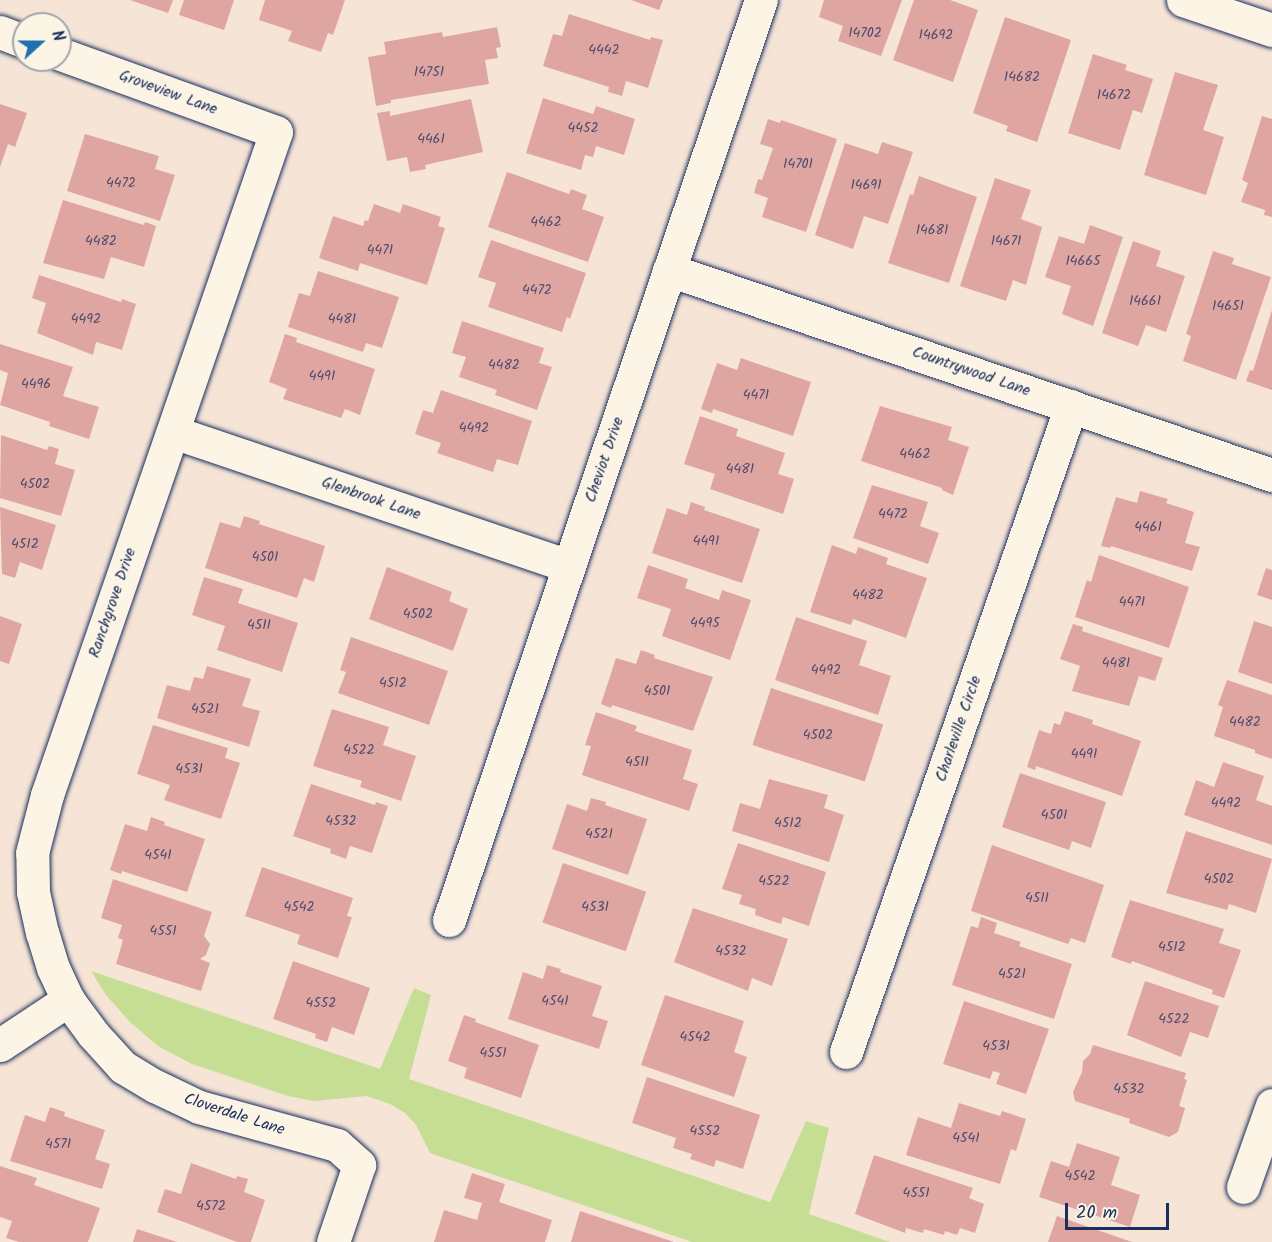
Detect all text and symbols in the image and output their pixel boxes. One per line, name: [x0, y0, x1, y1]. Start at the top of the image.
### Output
north arrow: [12, 12, 72, 72]
house number: 14702: [848, 25, 882, 41]
text: N: [44, 27, 71, 45]
house number: 14692: [919, 27, 953, 43]
house number: 4442: [588, 42, 620, 58]
house number: 14751: [414, 64, 444, 80]
street label: Groveview Lane: [116, 66, 220, 120]
house number: 14682: [1004, 69, 1040, 85]
house number: 14672: [1097, 87, 1131, 103]
house number: 4452: [567, 120, 599, 136]
house number: 4461: [417, 131, 445, 147]
house number: 14701: [783, 156, 813, 172]
house number: 4472: [106, 175, 136, 191]
house number: 14691: [850, 177, 882, 193]
house number: 4462: [530, 214, 562, 230]
house number: 14681: [916, 222, 948, 238]
house number: 4482: [85, 233, 117, 249]
house number: 14671: [991, 233, 1021, 249]
house number: 4471: [367, 242, 393, 258]
house number: 14665: [1065, 253, 1101, 269]
house number: 4472: [522, 282, 552, 298]
house number: 14661: [1129, 293, 1161, 309]
house number: 14651: [1212, 298, 1244, 314]
house number: 4492: [71, 311, 101, 327]
house number: 4481: [328, 311, 356, 327]
street label: Countrywood Lane: [909, 343, 1033, 401]
house number: 4482: [488, 357, 520, 373]
house number: 4491: [309, 368, 335, 384]
house number: 4496: [21, 376, 51, 392]
house number: 4471: [743, 387, 769, 403]
street label: Cheviot Drive: [581, 415, 629, 505]
house number: 4492: [459, 420, 489, 436]
house number: 4462: [899, 446, 931, 462]
house number: 4481: [726, 461, 754, 477]
street label: Glenbrook Lane: [319, 473, 423, 525]
house number: 4502: [20, 476, 50, 492]
house number: 4472: [878, 506, 908, 522]
house number: 4461: [1134, 519, 1162, 535]
house number: 4491: [693, 533, 719, 549]
house number: 4512: [11, 536, 39, 552]
street label: Ranchgrove Drive: [85, 546, 141, 660]
house number: 4501: [252, 549, 278, 565]
house number: 4482: [852, 587, 884, 603]
house number: 4471: [1119, 594, 1145, 610]
house number: 4502: [403, 606, 433, 622]
house number: 4495: [690, 615, 720, 631]
house number: 4511: [247, 617, 271, 633]
house number: 4481: [1102, 655, 1130, 671]
house number: 4492: [811, 662, 841, 678]
street label: Charleville Circle: [932, 673, 986, 785]
house number: 4512: [379, 675, 407, 691]
house number: 4501: [644, 683, 670, 699]
house number: 4521: [191, 701, 219, 717]
house number: 4482: [1229, 714, 1261, 730]
house number: 4502: [803, 727, 833, 743]
house number: 4522: [343, 742, 375, 758]
house number: 4491: [1071, 746, 1097, 762]
house number: 4511: [625, 754, 649, 770]
house number: 4531: [175, 761, 203, 777]
house number: 4492: [1211, 795, 1241, 811]
house number: 4501: [1041, 807, 1067, 823]
house number: 4532: [325, 813, 357, 829]
house number: 4512: [774, 815, 802, 831]
house number: 4521: [585, 826, 613, 842]
house number: 4541: [144, 847, 172, 863]
house number: 4502: [1204, 871, 1234, 887]
house number: 4522: [758, 873, 790, 889]
house number: 4511: [1025, 890, 1049, 906]
house number: 4542: [283, 899, 315, 915]
house number: 4531: [581, 899, 609, 915]
house number: 4551: [149, 923, 177, 939]
house number: 4512: [1158, 939, 1186, 955]
house number: 4532: [715, 943, 747, 959]
house number: 4521: [998, 966, 1026, 982]
house number: 4541: [541, 993, 569, 1009]
house number: 4552: [306, 995, 336, 1011]
house number: 4522: [1158, 1011, 1190, 1027]
house number: 4542: [679, 1029, 711, 1045]
house number: 4531: [982, 1038, 1010, 1054]
house number: 4551: [479, 1045, 507, 1061]
house number: 4532: [1113, 1081, 1145, 1097]
street label: Cloverdale Lane: [181, 1090, 287, 1140]
house number: 4552: [690, 1123, 720, 1139]
house number: 4541: [952, 1130, 980, 1146]
house number: 4571: [45, 1136, 71, 1152]
house number: 4542: [1064, 1168, 1096, 1184]
house number: 4551: [902, 1185, 930, 1201]
scale bar: [1068, 1191, 1172, 1229]
house number: 4572: [196, 1198, 226, 1214]
text: 20 m: [1076, 1199, 1117, 1228]

